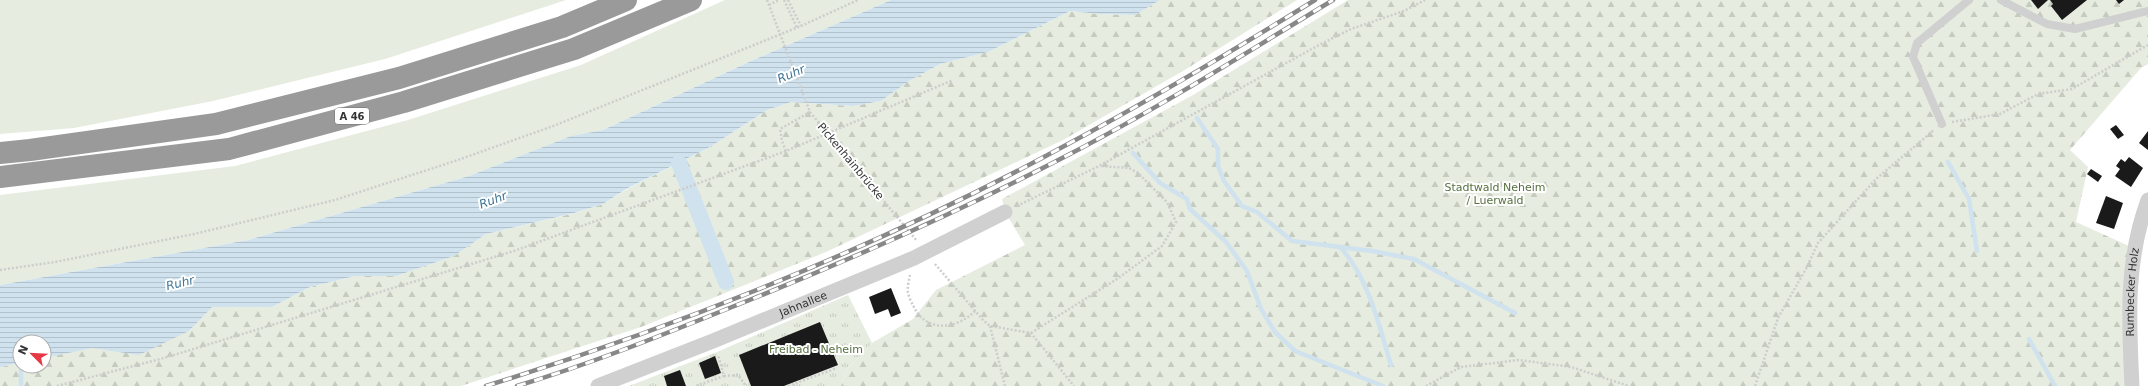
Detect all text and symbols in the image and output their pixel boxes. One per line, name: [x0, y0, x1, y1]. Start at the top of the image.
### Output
water label: Ruhr: [775, 62, 808, 86]
road number: A 46: [335, 108, 369, 124]
street label: Pickenhainbrücke: [815, 120, 887, 203]
park label: Stadtwald Neheim / Luerwald: [1444, 181, 1546, 207]
water label: Ruhr: [477, 188, 510, 211]
street label: Rumbecker Holz: [2124, 246, 2142, 337]
water label: Ruhr: [164, 273, 197, 293]
street label: Jahnallee: [777, 289, 829, 320]
north arrow: [12, 334, 52, 374]
text: N: [16, 343, 31, 357]
park label: Freibad - Neheim: [769, 343, 863, 356]

